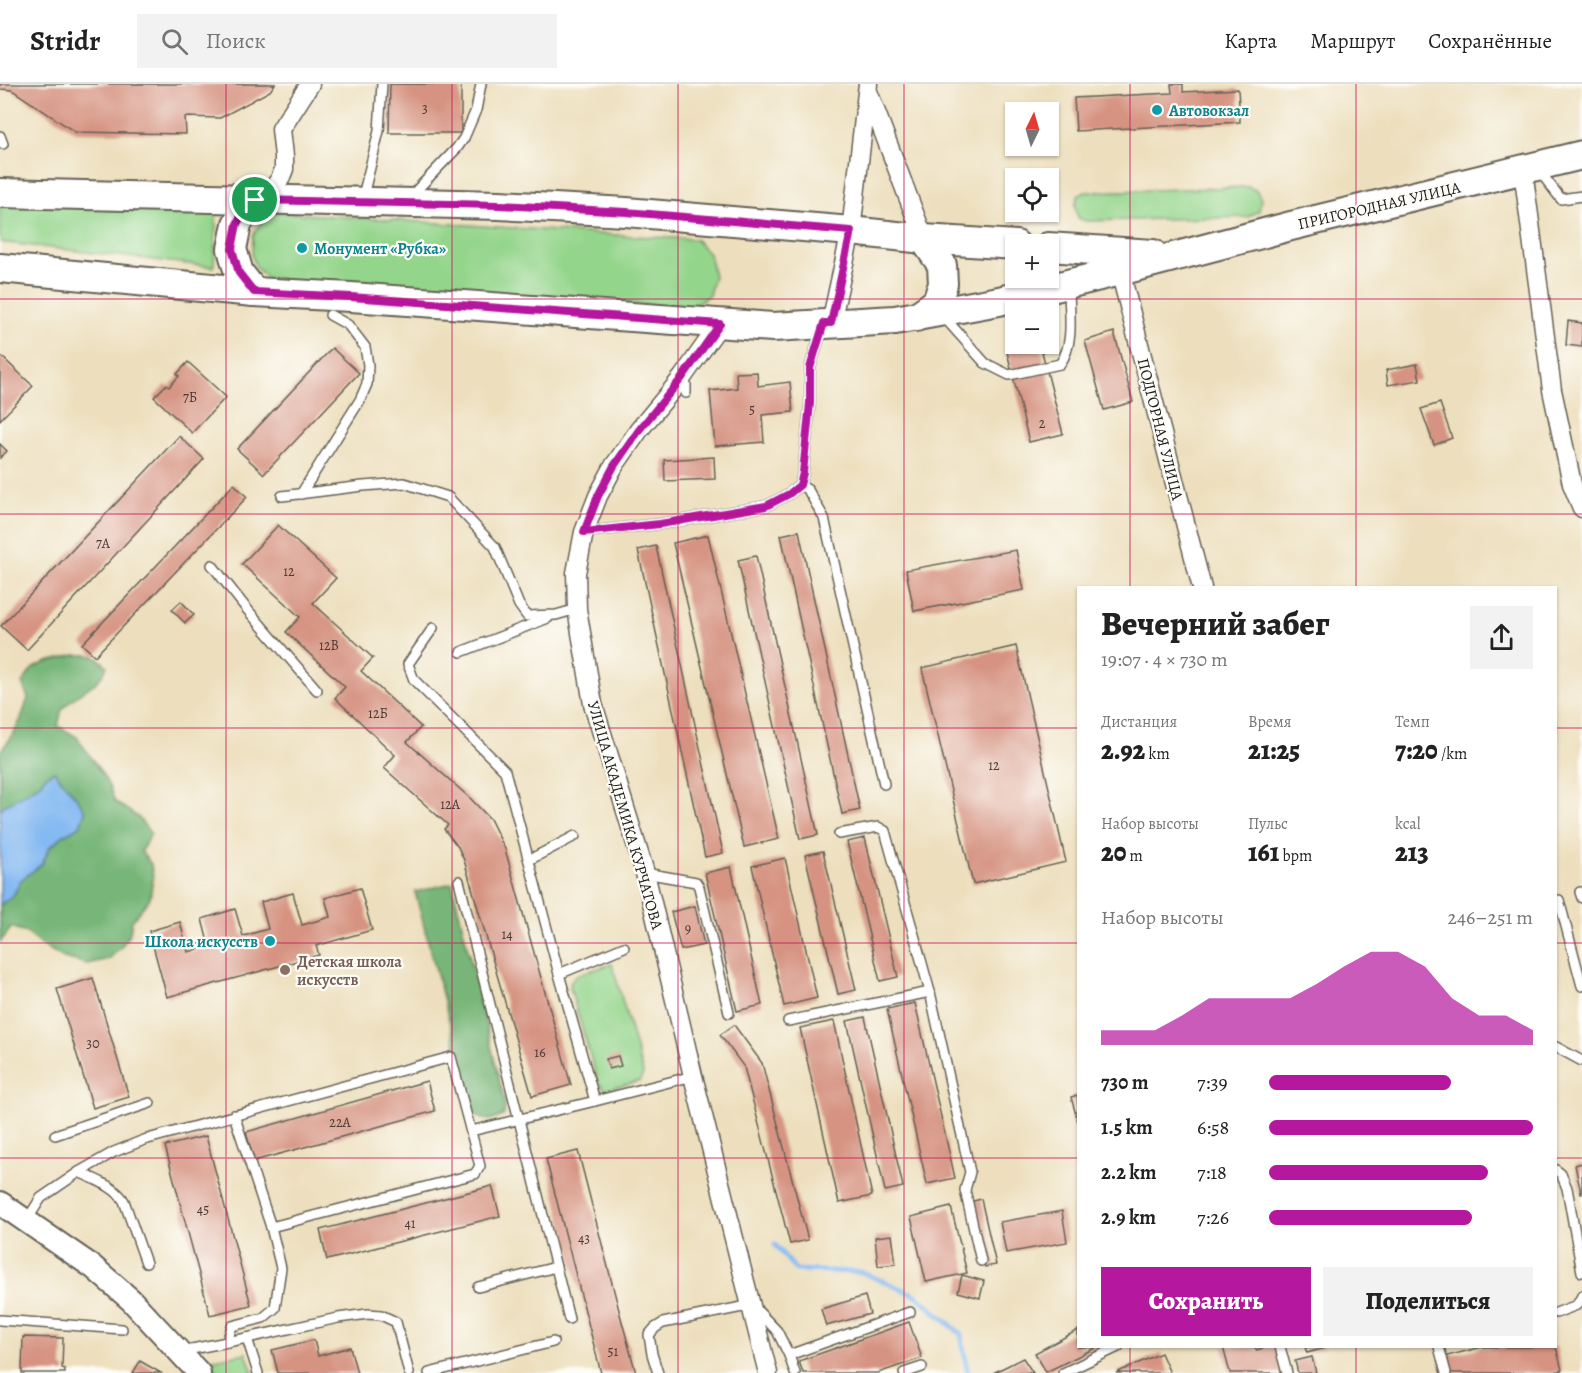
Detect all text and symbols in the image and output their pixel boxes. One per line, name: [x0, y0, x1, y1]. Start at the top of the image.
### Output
search box: [137, 14, 557, 68]
text: Stridr: [30, 22, 101, 60]
icon: search: [158, 25, 191, 58]
text: Поиск: [206, 26, 266, 56]
text: Карта: [1224, 27, 1277, 55]
text: Маршрут: [1310, 27, 1395, 55]
text: Сохранённые: [1428, 27, 1552, 55]
house number: 3: [422, 99, 428, 118]
place label: Автовокзал: [1168, 100, 1249, 122]
north arrow: [1005, 102, 1059, 156]
map controls: [1005, 102, 1059, 354]
marker: Автовокзал: [1150, 103, 1164, 117]
button: locate: [1005, 168, 1059, 222]
pin: [229, 174, 280, 225]
street label: ПРИГОРОДНАЯ УЛИЦА: [1296, 176, 1463, 235]
icon: arrive: [238, 183, 271, 216]
button: +: [1005, 234, 1059, 288]
place label: Монумент «Рубка»: [314, 238, 446, 260]
marker: Монумент «Рубка»: [295, 241, 309, 255]
button: −: [1005, 300, 1059, 354]
street label: ПОДГОРНАЯ УЛИЦА: [1132, 356, 1188, 503]
house number: 7Б: [183, 388, 197, 407]
house number: 5: [749, 400, 755, 419]
house number: 2: [1039, 414, 1046, 433]
house number: 7А: [96, 534, 111, 553]
house number: 12: [283, 562, 295, 581]
text: Вечерний забег: [1101, 601, 1330, 646]
button: share: [1470, 606, 1533, 669]
house number: 12В: [319, 636, 339, 655]
text: 19:07 · 4 × 730 m: [1101, 646, 1228, 673]
street label: УЛИЦА АКАДЕМИКА КУРЧАТОВА: [582, 698, 668, 933]
house number: 12Б: [368, 704, 388, 723]
text: Дистанция: [1101, 711, 1177, 733]
text: Время: [1248, 711, 1292, 733]
text: Темп: [1395, 711, 1430, 733]
text: 2.92: [1101, 733, 1145, 768]
text: 21:25: [1248, 733, 1300, 768]
text: 7:20: [1395, 733, 1438, 768]
text: km: [1145, 743, 1170, 765]
text: /km: [1438, 743, 1467, 765]
house number: 12: [988, 756, 1000, 775]
house number: 12А: [440, 795, 461, 814]
text: Набор высоты: [1101, 813, 1199, 835]
text: Пульс: [1248, 813, 1288, 835]
text: kcal: [1395, 813, 1421, 835]
text: 20: [1101, 835, 1126, 870]
text: 161: [1248, 835, 1279, 870]
text: 213: [1395, 835, 1429, 870]
text: m: [1126, 845, 1143, 867]
text: bpm: [1279, 845, 1312, 867]
text: Набор высоты: [1101, 904, 1224, 931]
text: 246–251 m: [1448, 904, 1533, 931]
house number: 9: [685, 919, 691, 938]
house number: 14: [501, 925, 513, 944]
place label: Школа искусств: [145, 931, 258, 953]
marker: Школа искусств: [263, 934, 277, 948]
place label: Детская школа искусств: [297, 951, 402, 991]
marker: Детская школа искусств: [278, 963, 292, 977]
house number: 30: [86, 1034, 100, 1053]
house number: 16: [534, 1043, 546, 1062]
text: 730 m: [1101, 1069, 1148, 1096]
text: 7:39: [1197, 1069, 1228, 1096]
house number: 22А: [329, 1113, 352, 1132]
text: 1.5 km: [1101, 1114, 1153, 1141]
text: 6:58: [1197, 1114, 1229, 1141]
text: 2.2 km: [1101, 1159, 1156, 1186]
text: 7:18: [1197, 1159, 1227, 1186]
house number: 45: [197, 1200, 209, 1219]
text: 2.9 km: [1101, 1204, 1156, 1231]
text: 7:26: [1197, 1204, 1229, 1231]
house number: 41: [404, 1214, 416, 1233]
house number: 43: [578, 1229, 590, 1248]
button: Сохранить: [1101, 1267, 1311, 1336]
button: Поделиться: [1323, 1267, 1533, 1336]
house number: 51: [608, 1342, 619, 1361]

